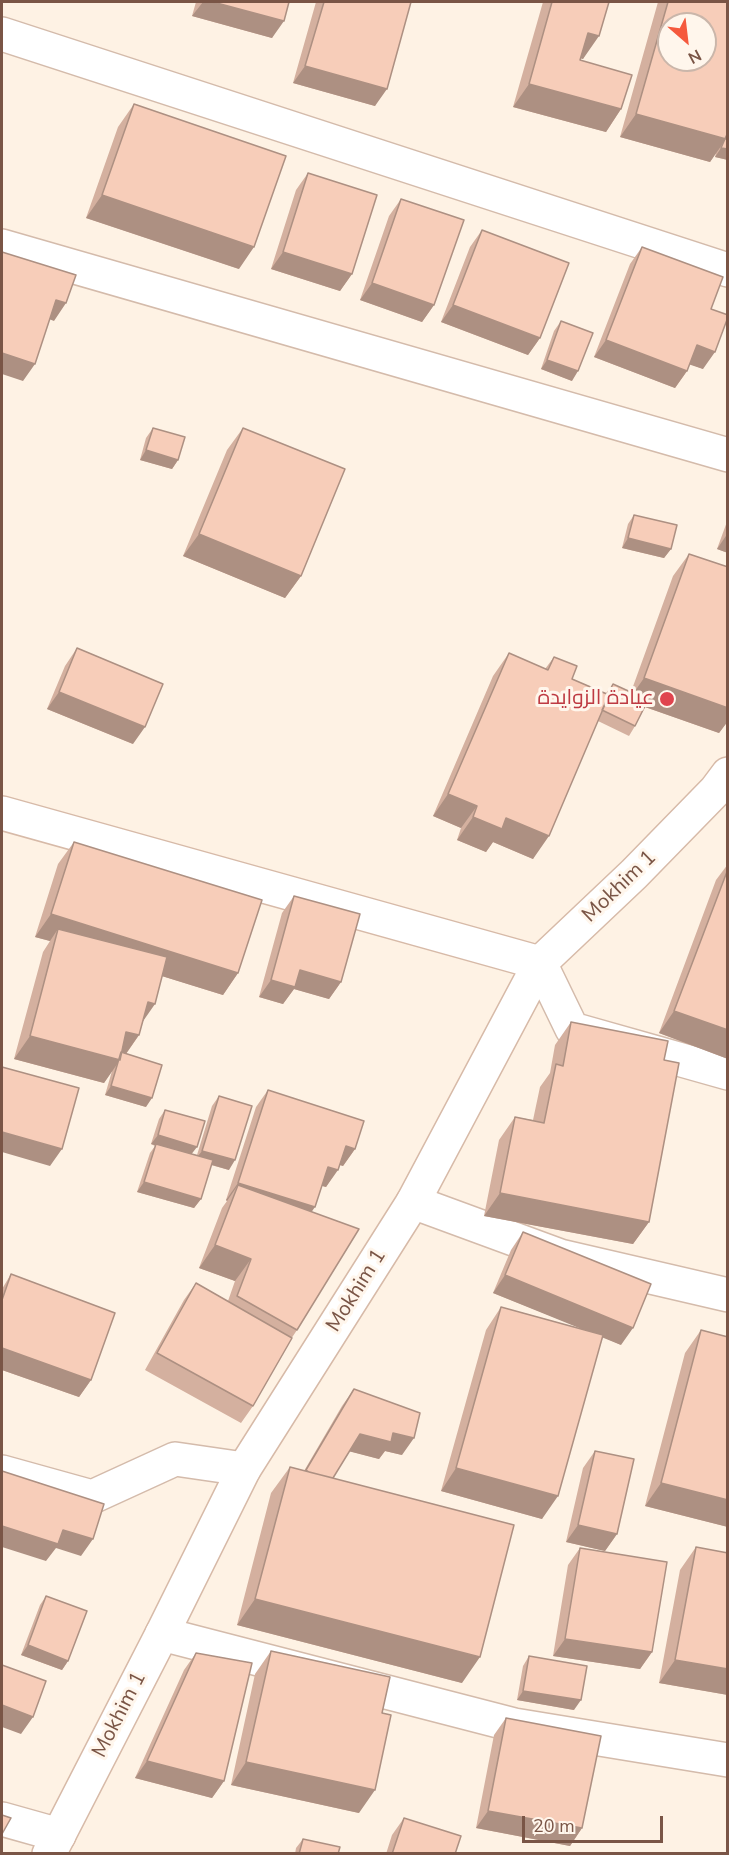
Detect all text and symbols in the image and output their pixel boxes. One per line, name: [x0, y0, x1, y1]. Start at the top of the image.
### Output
north arrow: [657, 12, 717, 72]
text: N: [684, 44, 705, 69]
place label: عيادة الزوايدة: [537, 686, 654, 712]
marker: عيادة الزوايدة: [658, 690, 676, 708]
street label: Mokhim 1: [578, 846, 662, 928]
street label: Mokhim 1: [322, 1245, 392, 1337]
street label: Mokhim 1: [88, 1668, 152, 1762]
scale bar: [525, 1804, 666, 1842]
text: 20 m: [533, 1814, 575, 1838]

